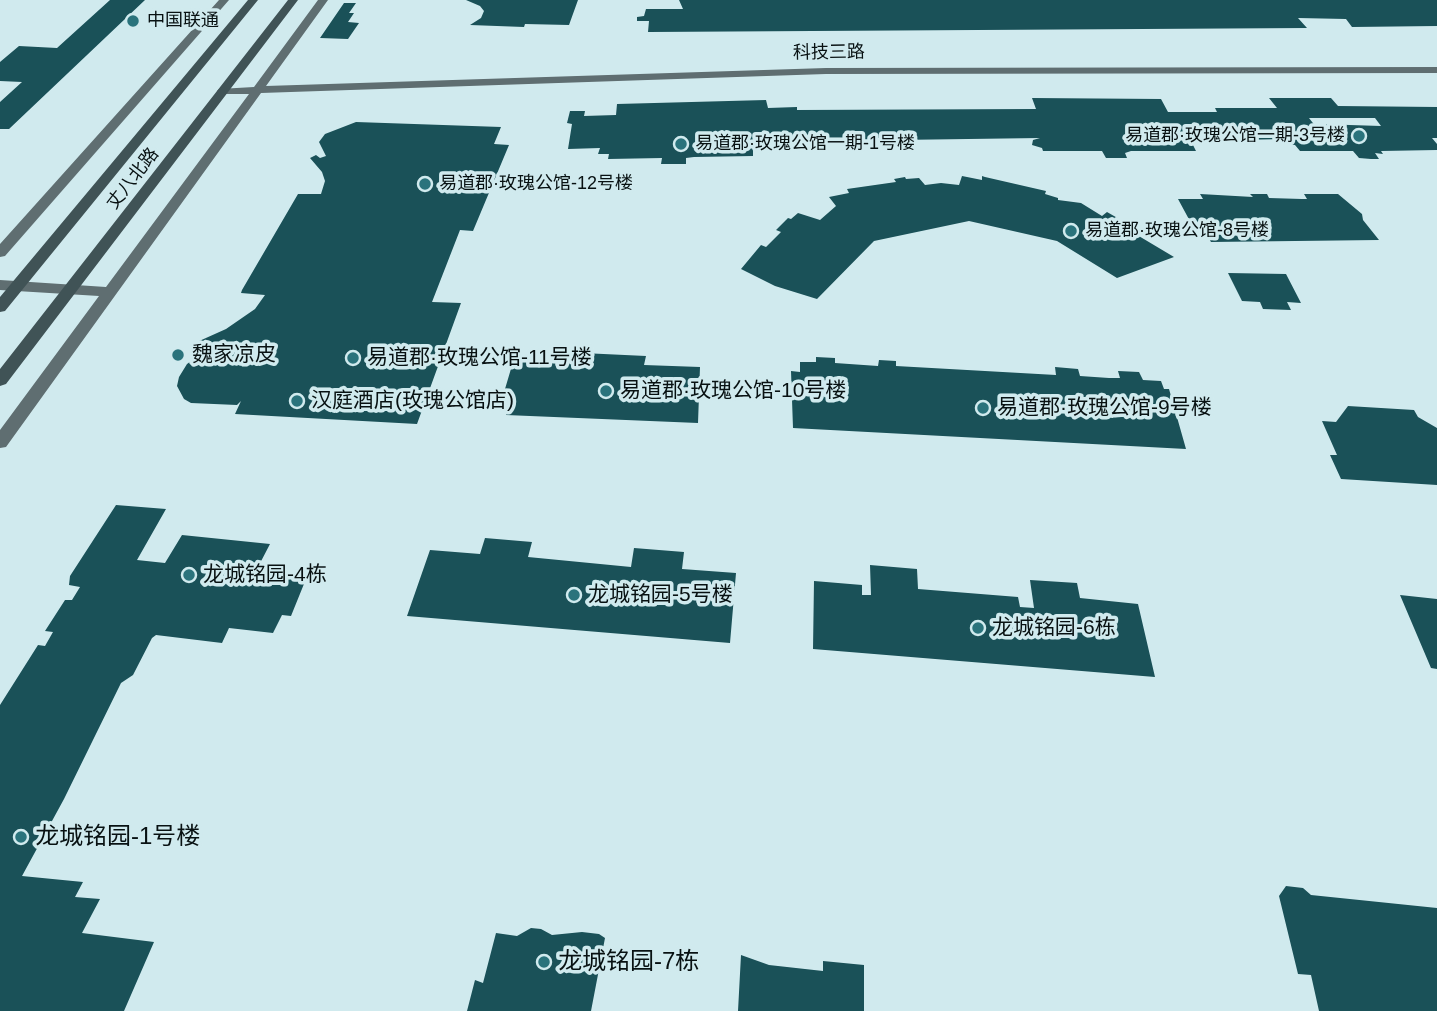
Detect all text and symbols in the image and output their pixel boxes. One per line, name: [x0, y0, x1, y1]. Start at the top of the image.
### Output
place label: 中国联通: [147, 10, 219, 32]
marker: 中国联通: [125, 13, 141, 29]
street label: 科技三路: [793, 42, 865, 64]
place label: 易道郡·玫瑰公馆一期-3号楼: [1125, 125, 1345, 147]
marker: 易道郡·玫瑰公馆一期-3号楼: [1351, 128, 1367, 144]
place label: 易道郡·玫瑰公馆一期-1号楼: [695, 133, 915, 155]
marker: 易道郡·玫瑰公馆一期-1号楼: [673, 136, 689, 152]
street label: 丈八北路: [102, 144, 164, 214]
place label: 易道郡·玫瑰公馆-12号楼: [439, 173, 633, 195]
marker: 易道郡·玫瑰公馆-12号楼: [417, 176, 433, 192]
place label: 易道郡·玫瑰公馆-8号楼: [1085, 220, 1269, 242]
marker: 易道郡·玫瑰公馆-8号楼: [1063, 223, 1079, 239]
place label: 魏家凉皮: [192, 342, 276, 368]
place label: 易道郡·玫瑰公馆-11号楼: [367, 345, 592, 371]
marker: 魏家凉皮: [170, 347, 186, 363]
marker: 易道郡·玫瑰公馆-11号楼: [345, 350, 361, 366]
place label: 易道郡·玫瑰公馆-10号楼: [620, 378, 846, 404]
marker: 易道郡·玫瑰公馆-10号楼: [598, 383, 614, 399]
place label: 汉庭酒店(玫瑰公馆店): [311, 388, 514, 414]
marker: 汉庭酒店(玫瑰公馆店): [289, 393, 305, 409]
place label: 易道郡·玫瑰公馆-9号楼: [997, 395, 1212, 421]
marker: 易道郡·玫瑰公馆-9号楼: [975, 400, 991, 416]
place label: 龙城铭园-4栋: [203, 562, 327, 588]
marker: 龙城铭园-4栋: [181, 567, 197, 583]
place label: 龙城铭园-5号楼: [588, 582, 733, 608]
marker: 龙城铭园-5号楼: [566, 587, 582, 603]
place label: 龙城铭园-6栋: [992, 615, 1116, 641]
marker: 龙城铭园-6栋: [970, 620, 986, 636]
place label: 龙城铭园-1号楼: [35, 823, 200, 851]
marker: 龙城铭园-1号楼: [13, 829, 29, 845]
place label: 龙城铭园-7栋: [558, 948, 699, 976]
marker: 龙城铭园-7栋: [536, 954, 552, 970]

